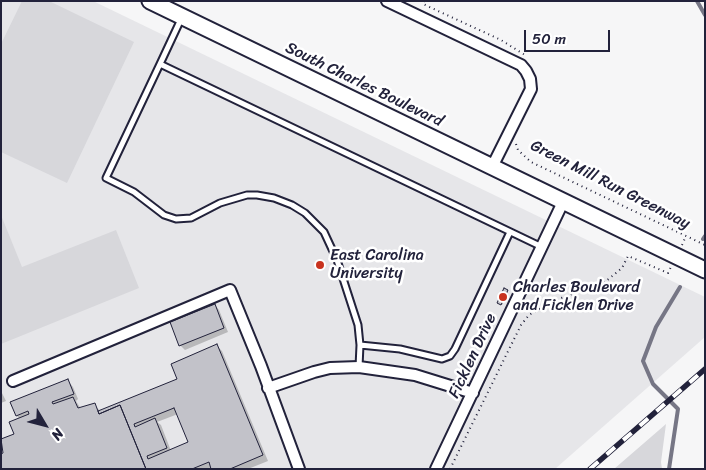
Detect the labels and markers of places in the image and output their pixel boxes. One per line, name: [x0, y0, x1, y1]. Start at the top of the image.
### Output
place label: East Carolina University: [330, 246, 424, 284]
marker: East Carolina University: [314, 259, 326, 271]
place label: Charles Boulevard and Ficklen Drive: [513, 278, 640, 316]
marker: Charles Boulevard and Ficklen Drive: [497, 291, 509, 303]

